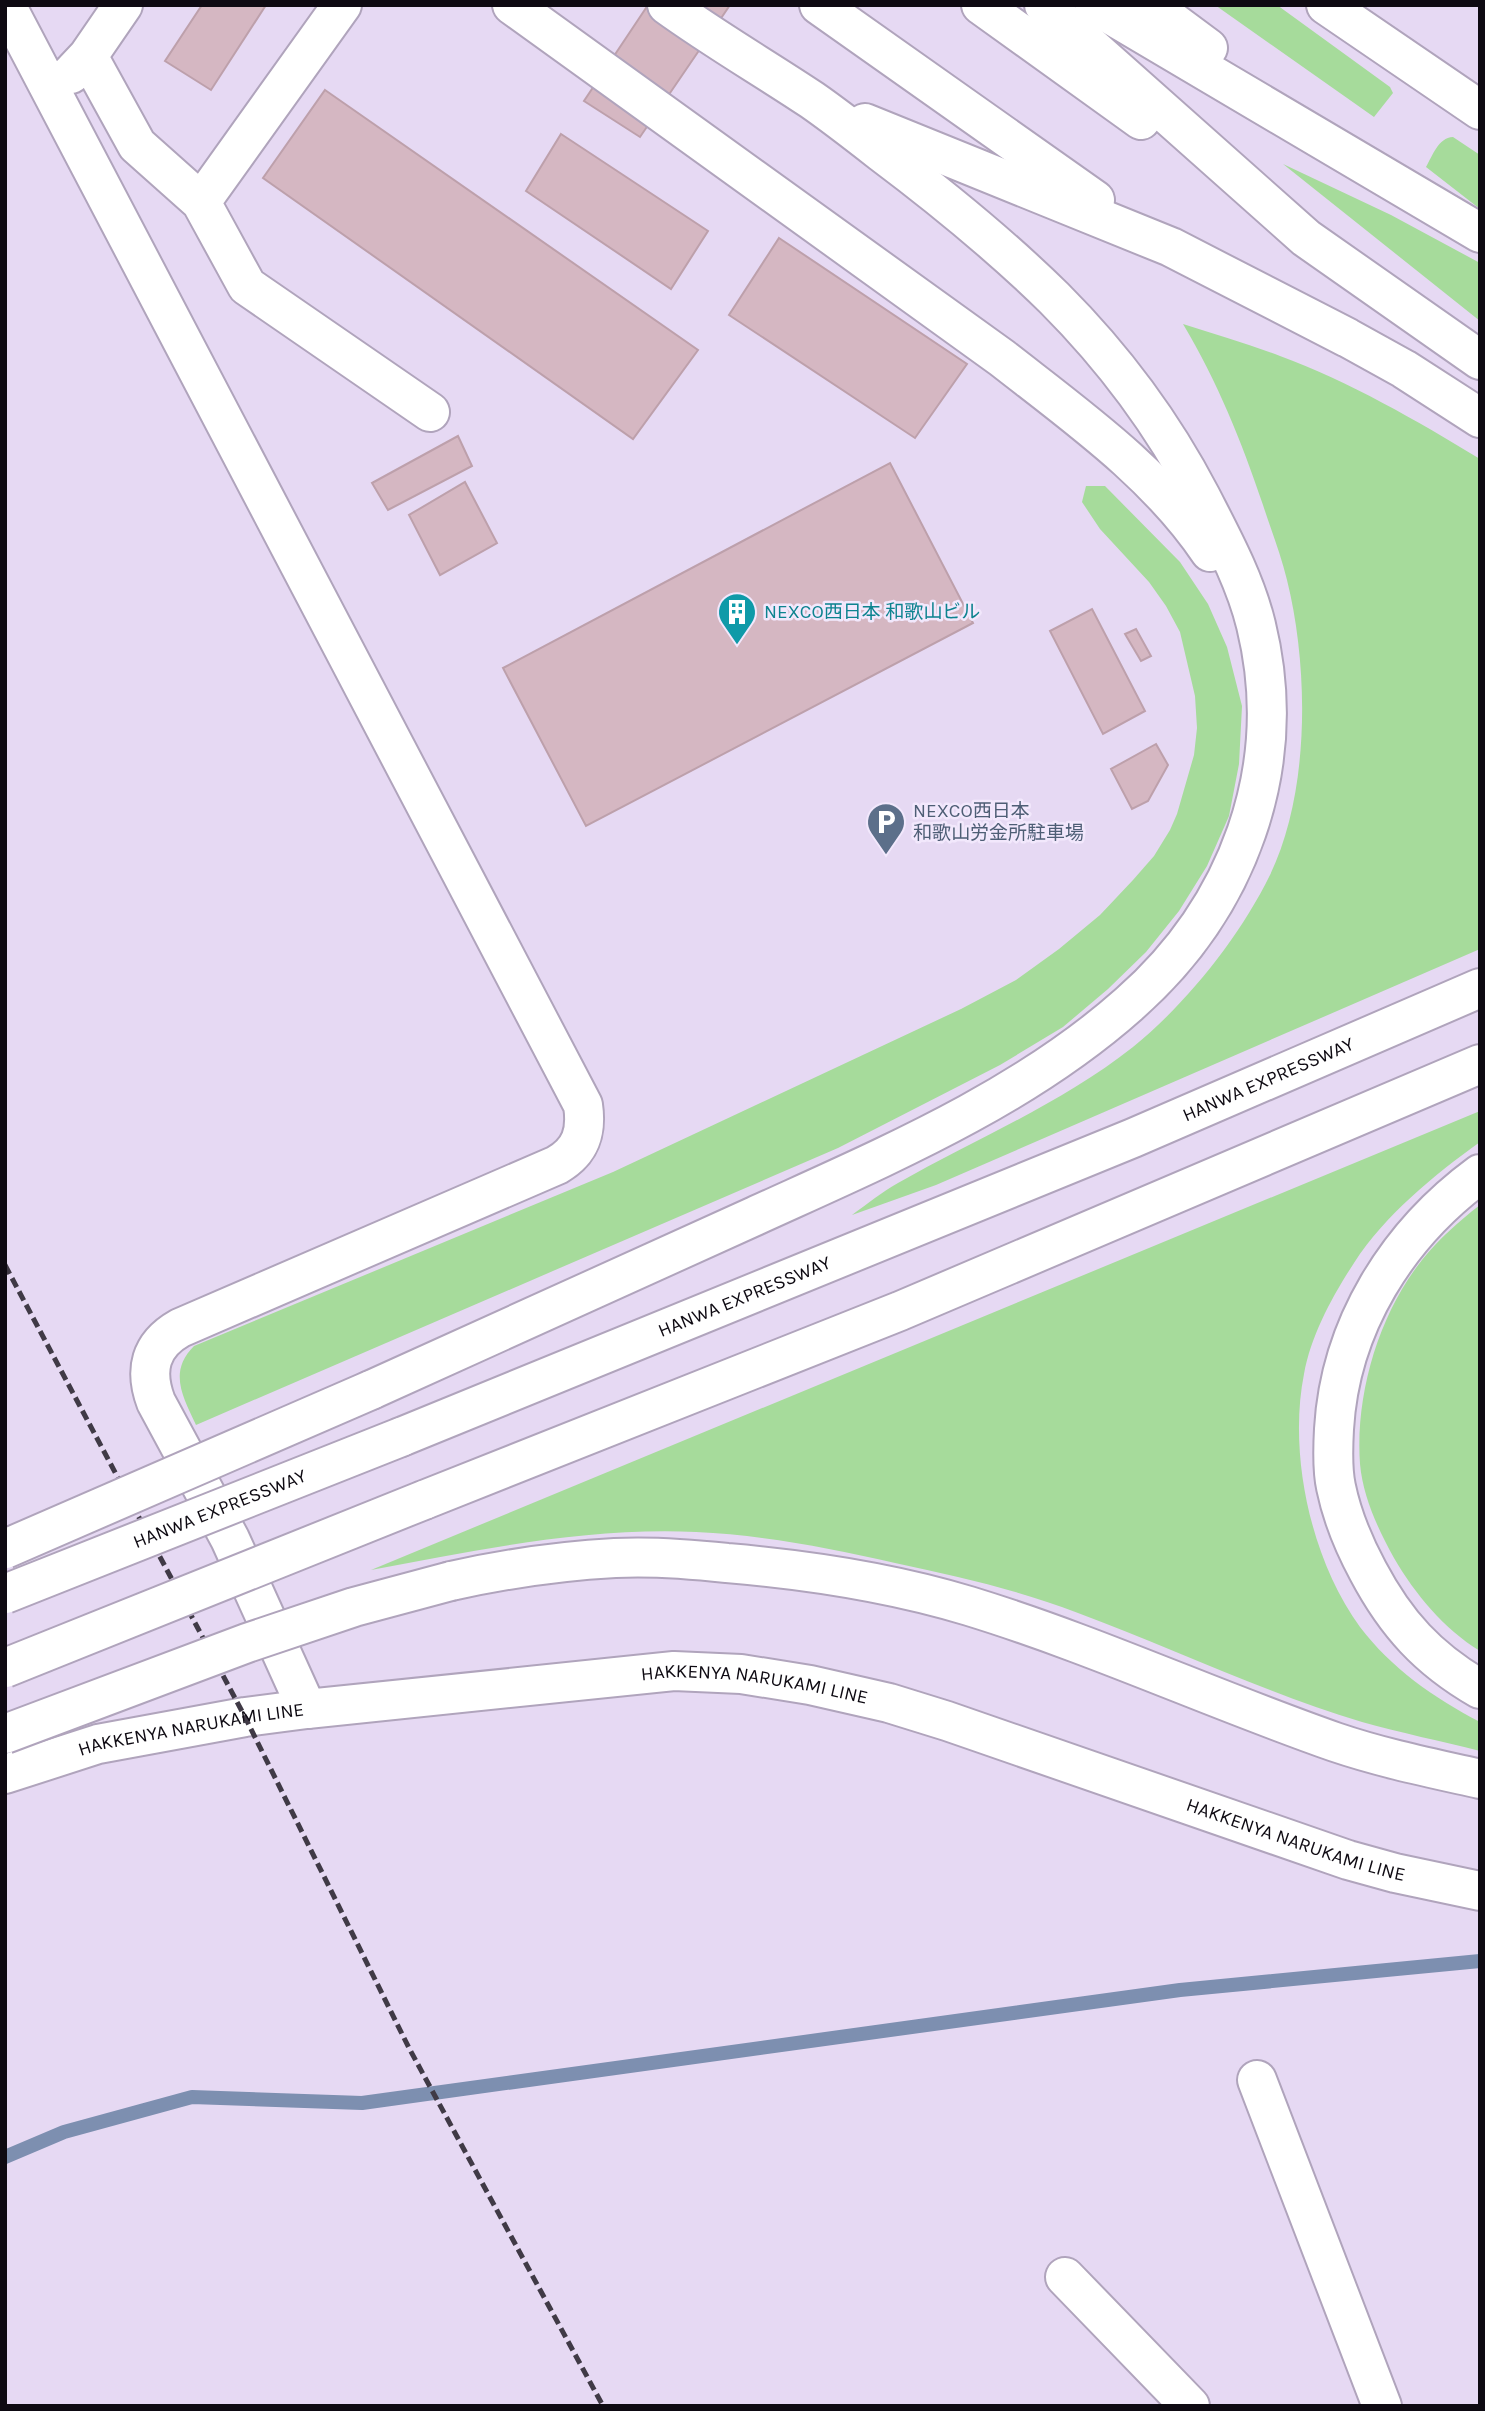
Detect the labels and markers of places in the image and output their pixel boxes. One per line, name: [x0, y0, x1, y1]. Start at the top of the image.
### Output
building icon: NEXCO西日本 和歌山ビル: [716, 591, 758, 646]
place label: NEXCO西日本 和歌山ビル: [764, 601, 980, 623]
place label: NEXCO西日本 和歌山労金所駐車場: [913, 800, 1084, 844]
parking icon: NEXCO西日本 和歌山労金所駐車場: [865, 801, 907, 856]

